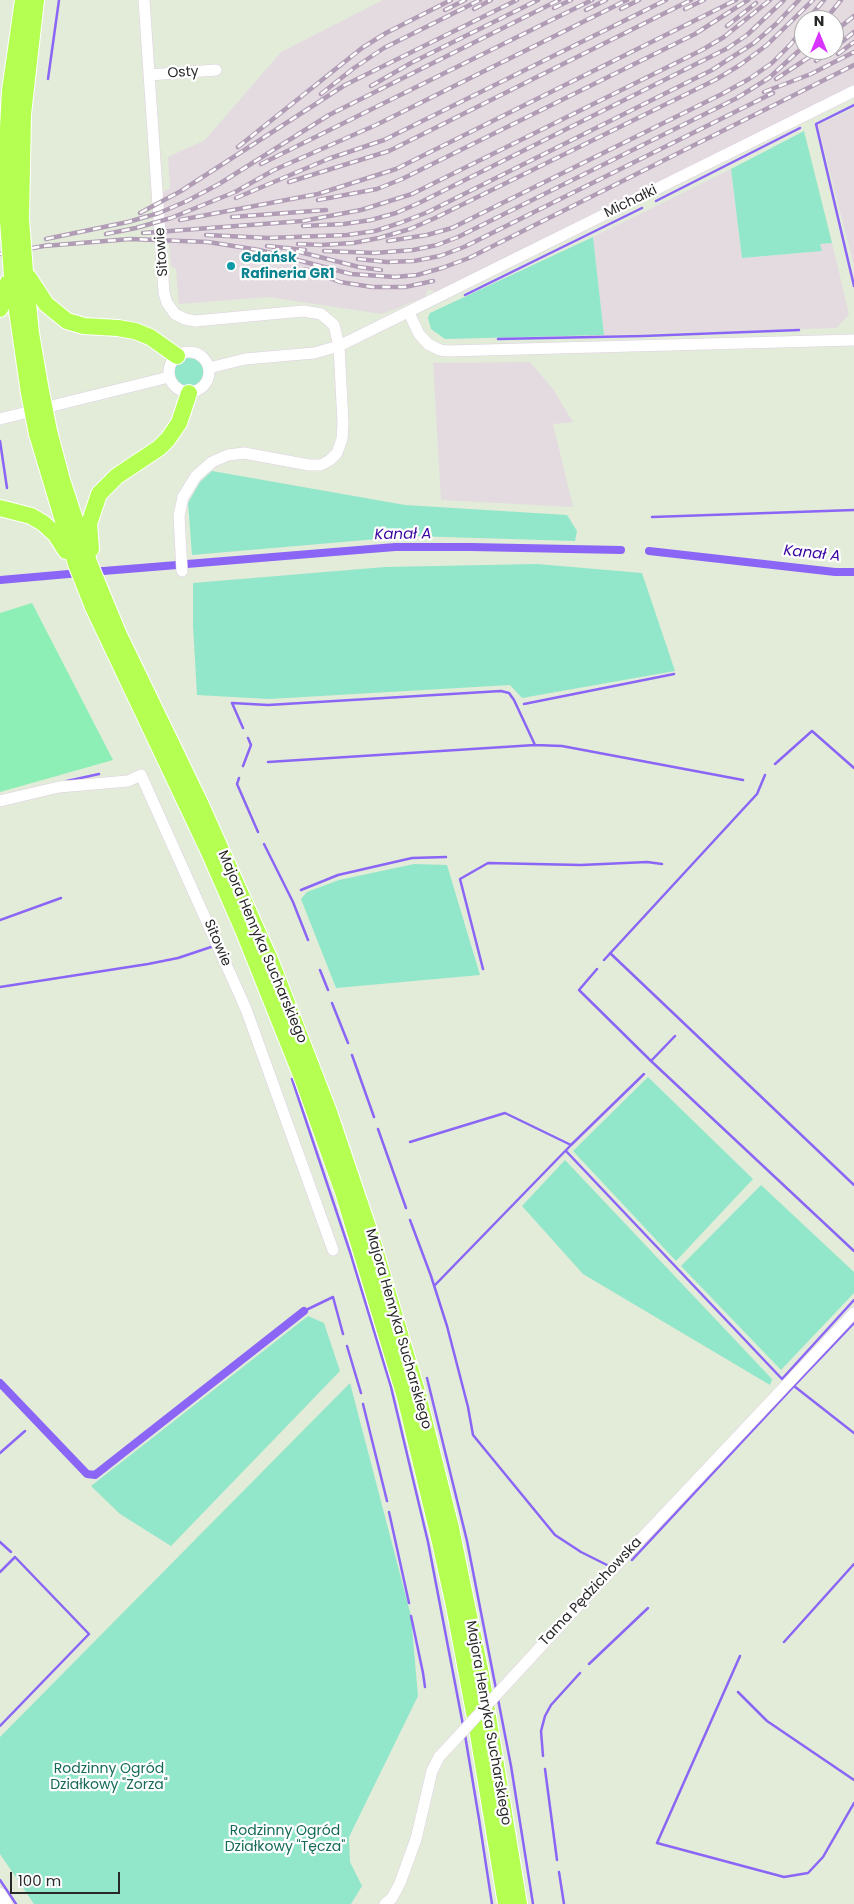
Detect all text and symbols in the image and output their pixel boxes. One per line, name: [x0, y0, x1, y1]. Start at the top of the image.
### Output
north arrow: [794, 10, 844, 60]
text: N: [814, 11, 824, 31]
street label: Osty: [167, 64, 199, 82]
street label: Michałki: [602, 182, 660, 222]
street label: Sitowie: [152, 227, 172, 277]
place label: Gdańsk Rafineria GR1: [241, 250, 335, 282]
marker: Gdańsk Rafineria GR1: [225, 260, 237, 272]
water label: Kanał A: [374, 526, 432, 544]
water label: Kanał A: [783, 542, 841, 566]
street label: Majora Henryka Sucharskiego: [214, 848, 310, 1046]
street label: Sitowie: [200, 917, 234, 969]
street label: Majora Henryka Sucharskiego: [361, 1227, 435, 1431]
street label: Tama Pędzichowska: [536, 1534, 646, 1650]
street label: Majora Henryka Sucharskiego: [462, 1619, 514, 1827]
park label: Rodzinny Ogród Działkowy "Zorza": [50, 1761, 168, 1794]
park label: Rodzinny Ogród Działkowy "Tęcza": [225, 1823, 345, 1855]
scale bar: [12, 1862, 122, 1894]
text: 100 m: [18, 1870, 61, 1891]

